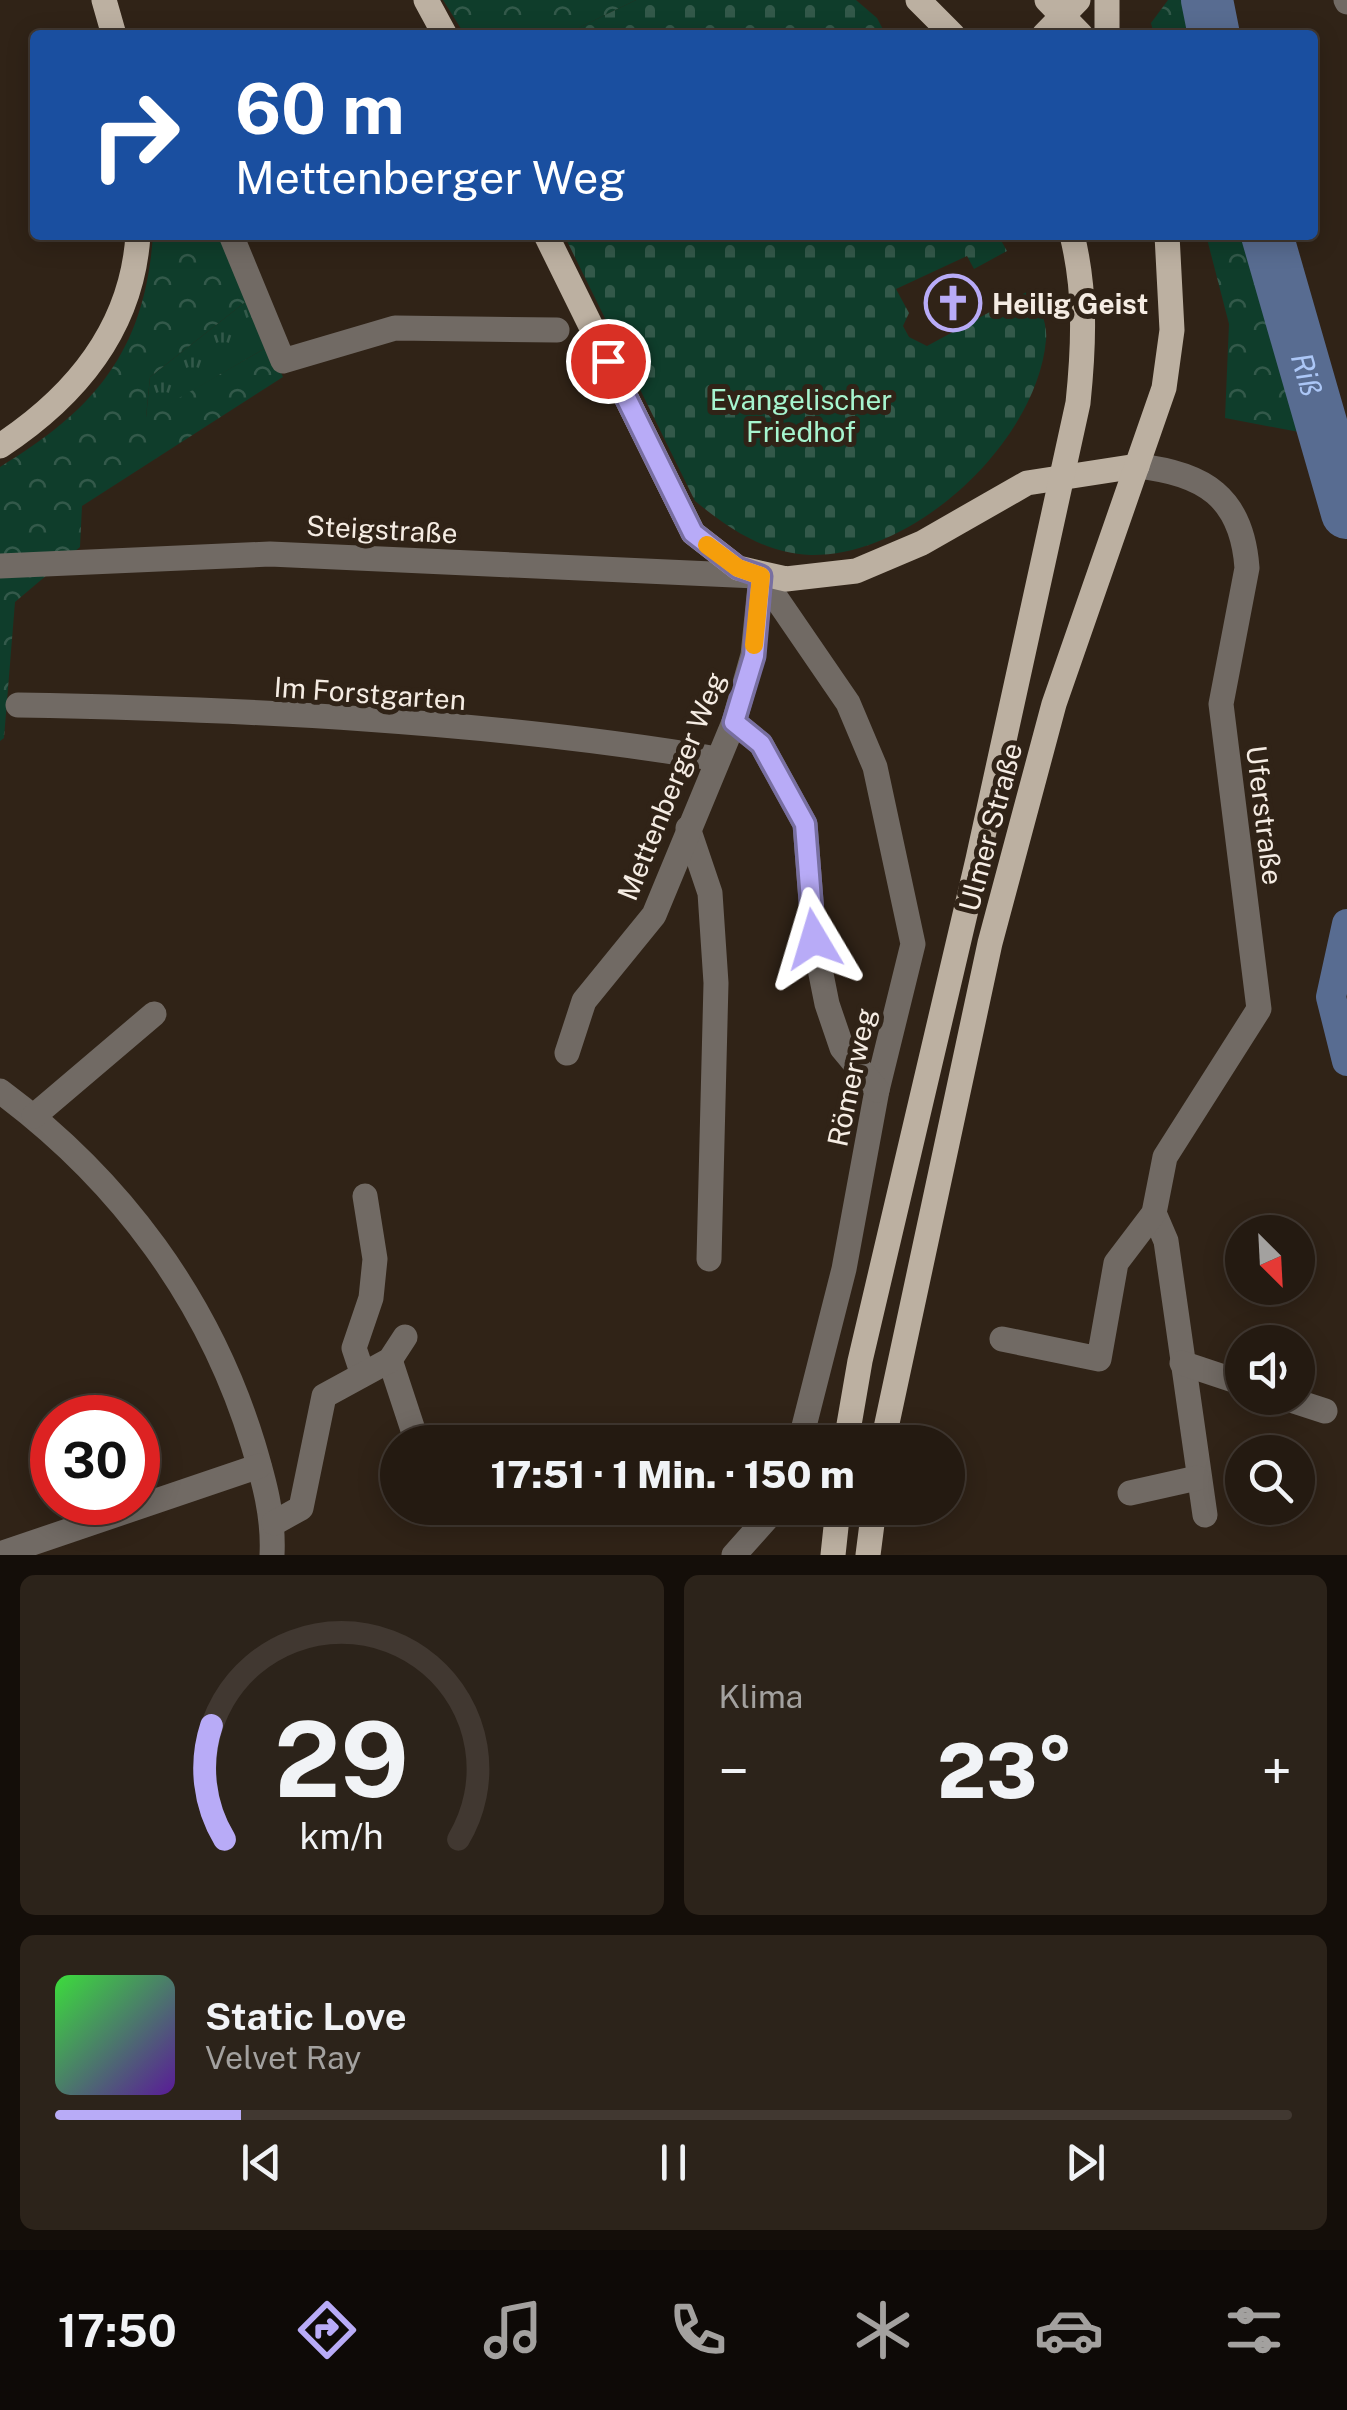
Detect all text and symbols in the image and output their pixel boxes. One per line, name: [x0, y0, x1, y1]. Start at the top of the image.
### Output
text: 60 m: [235, 67, 405, 150]
icon: right: [70, 70, 200, 200]
text: Mettenberger Weg: [235, 151, 626, 204]
church icon: Heilig Geist: [923, 273, 983, 333]
place label: Heilig Geist: [992, 287, 1148, 320]
pin: [566, 319, 651, 404]
icon: arrive: [581, 334, 636, 389]
water label: Riß: [1284, 348, 1330, 400]
park label: Evangelischer Friedhof: [710, 383, 892, 448]
street label: Steigstraße: [306, 509, 458, 549]
street label: Mettenberger Weg: [610, 667, 732, 905]
street label: Im Forstgarten: [273, 670, 467, 716]
street label: Ulmer Straße: [952, 739, 1028, 915]
street label: Uferstraße: [1240, 743, 1290, 887]
position arrow: [762, 887, 866, 991]
street label: Römerweg: [820, 1005, 882, 1149]
north arrow: [1225, 1215, 1315, 1305]
map controls: [1225, 1215, 1315, 1525]
button: sound: [1225, 1325, 1315, 1415]
speed limit sign: 30: [30, 1395, 160, 1525]
button: search: [1225, 1435, 1315, 1525]
text: 17:51 · 1 Min. · 150 m: [491, 1452, 854, 1497]
text: Klima: [719, 1678, 803, 1715]
text: 29: [274, 1698, 409, 1820]
text: 23°: [937, 1727, 1073, 1815]
text: −: [719, 1739, 749, 1803]
text: +: [1262, 1739, 1292, 1803]
text: km/h: [300, 1815, 384, 1857]
text: Static Love: [205, 1994, 407, 2039]
text: Velvet Ray: [205, 2039, 361, 2076]
icon: previous: [234, 2135, 289, 2190]
icon: pause: [646, 2135, 701, 2190]
icon: next: [1058, 2135, 1113, 2190]
icon: directions: [292, 2295, 362, 2365]
icon: music: [478, 2295, 548, 2365]
icon: phone: [663, 2295, 733, 2365]
icon: climate: [848, 2295, 918, 2365]
icon: car: [1034, 2295, 1104, 2365]
icon: filters: [1219, 2295, 1289, 2365]
text: 17:50: [58, 2304, 177, 2357]

